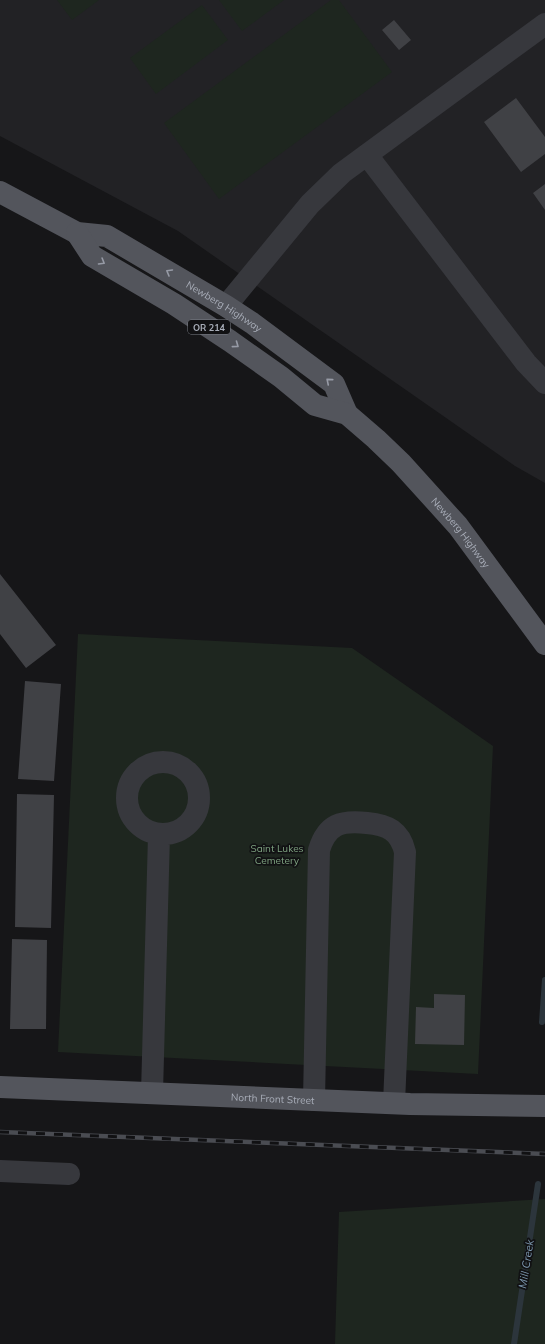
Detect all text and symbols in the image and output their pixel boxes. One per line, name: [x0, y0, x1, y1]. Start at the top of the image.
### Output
one-way arrow: [98, 257, 105, 264]
one-way arrow: [165, 269, 173, 276]
street label: Newberg Highway: [184, 278, 265, 335]
road number: OR 214: [188, 320, 230, 334]
one-way arrow: [232, 340, 239, 348]
one-way arrow: [326, 378, 334, 385]
street label: Newberg Highway: [429, 494, 493, 571]
park label: Saint Lukes Cemetery: [250, 842, 304, 867]
street label: North Front Street: [231, 1090, 315, 1107]
water label: Mill Creek: [515, 1238, 537, 1289]

